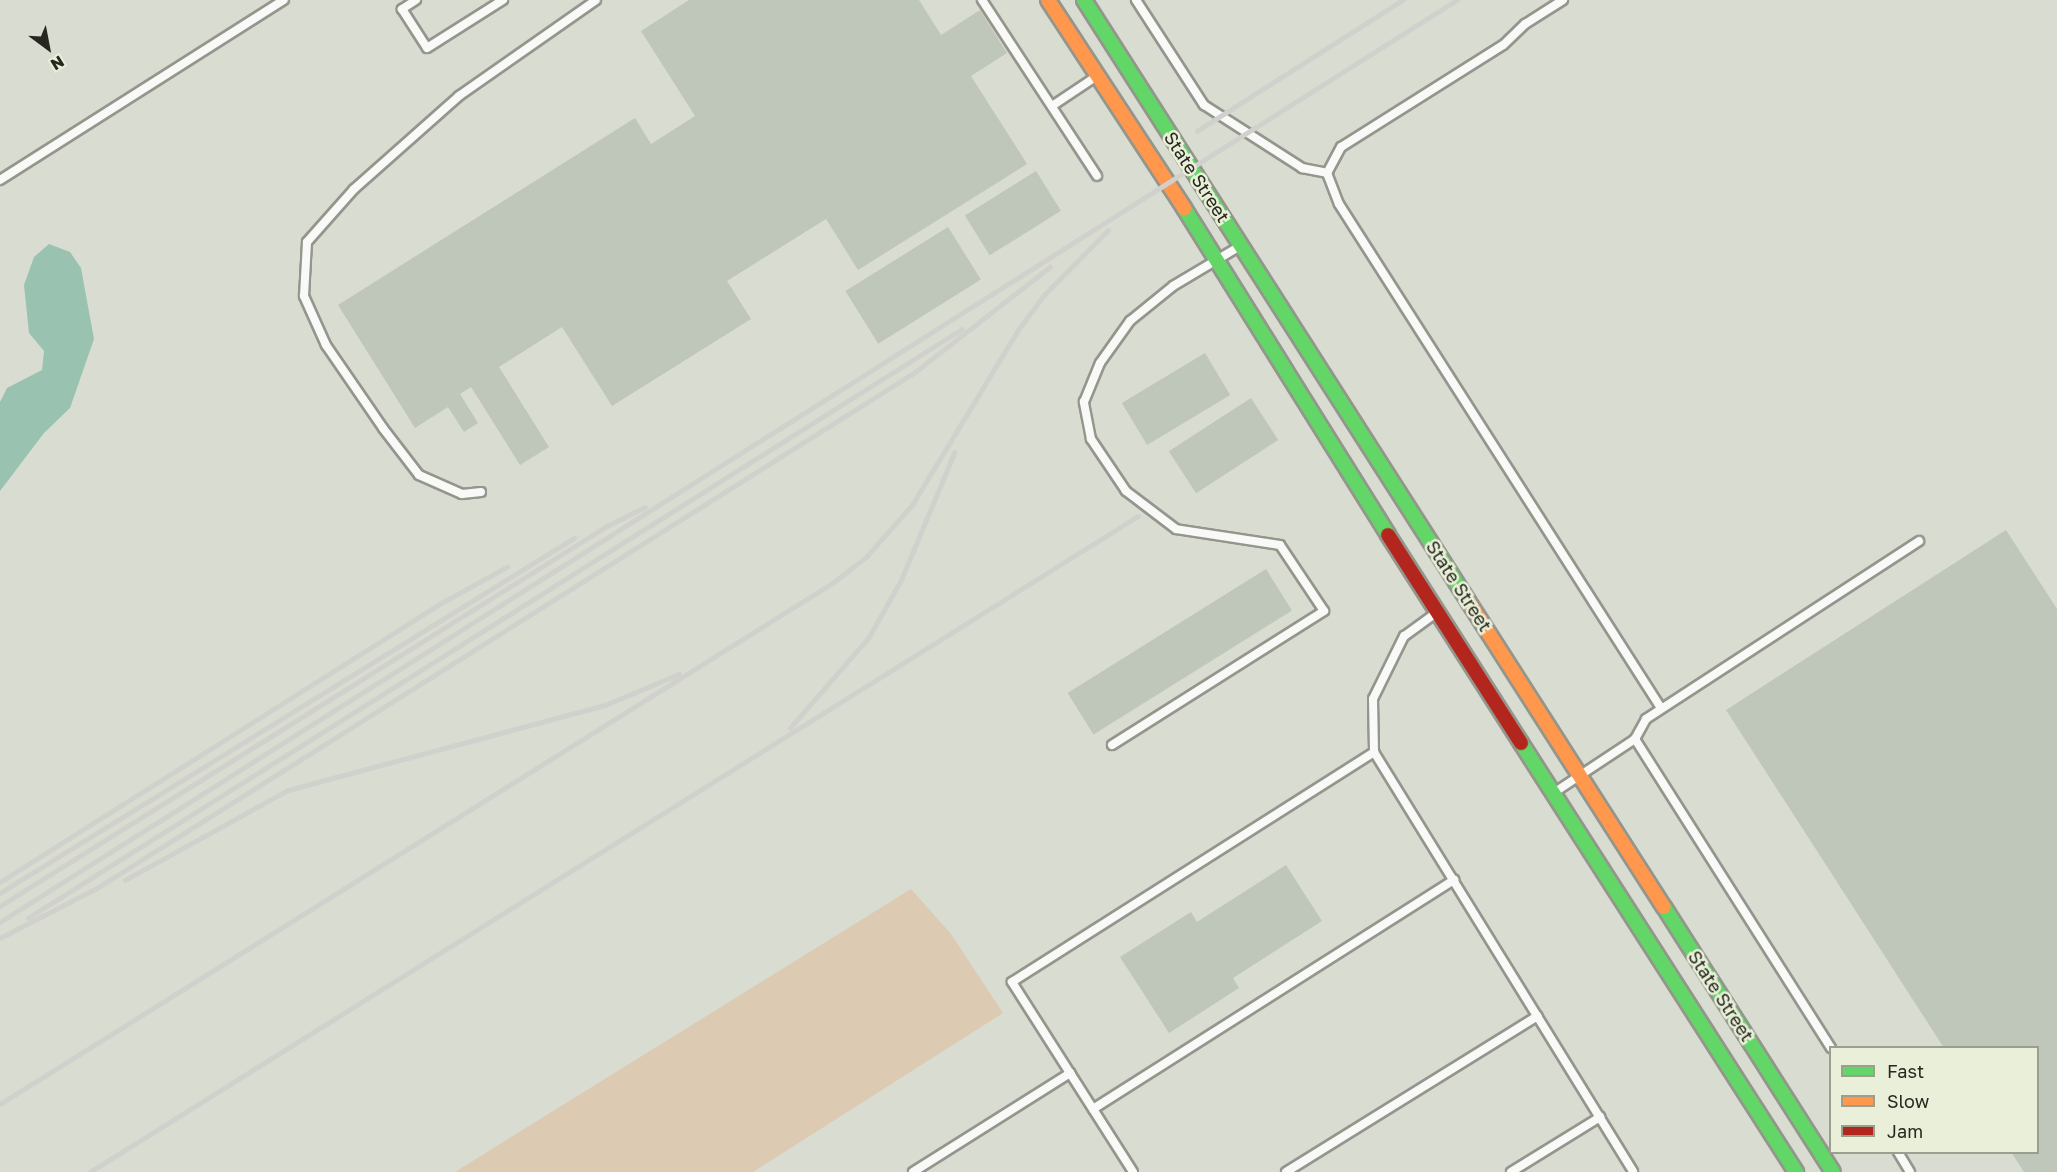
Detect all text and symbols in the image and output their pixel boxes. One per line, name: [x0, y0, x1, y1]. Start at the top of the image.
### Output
north arrow: [18, 18, 78, 78]
text: N: [47, 52, 68, 75]
street label: State Street: [1160, 128, 1234, 226]
street label: State Street: [1422, 537, 1496, 635]
street label: State Street: [1684, 947, 1758, 1045]
legend: [1829, 1046, 2039, 1154]
text: Fast: [1887, 1060, 1924, 1082]
text: Slow: [1887, 1090, 1929, 1112]
text: Jam: [1887, 1120, 1923, 1142]

